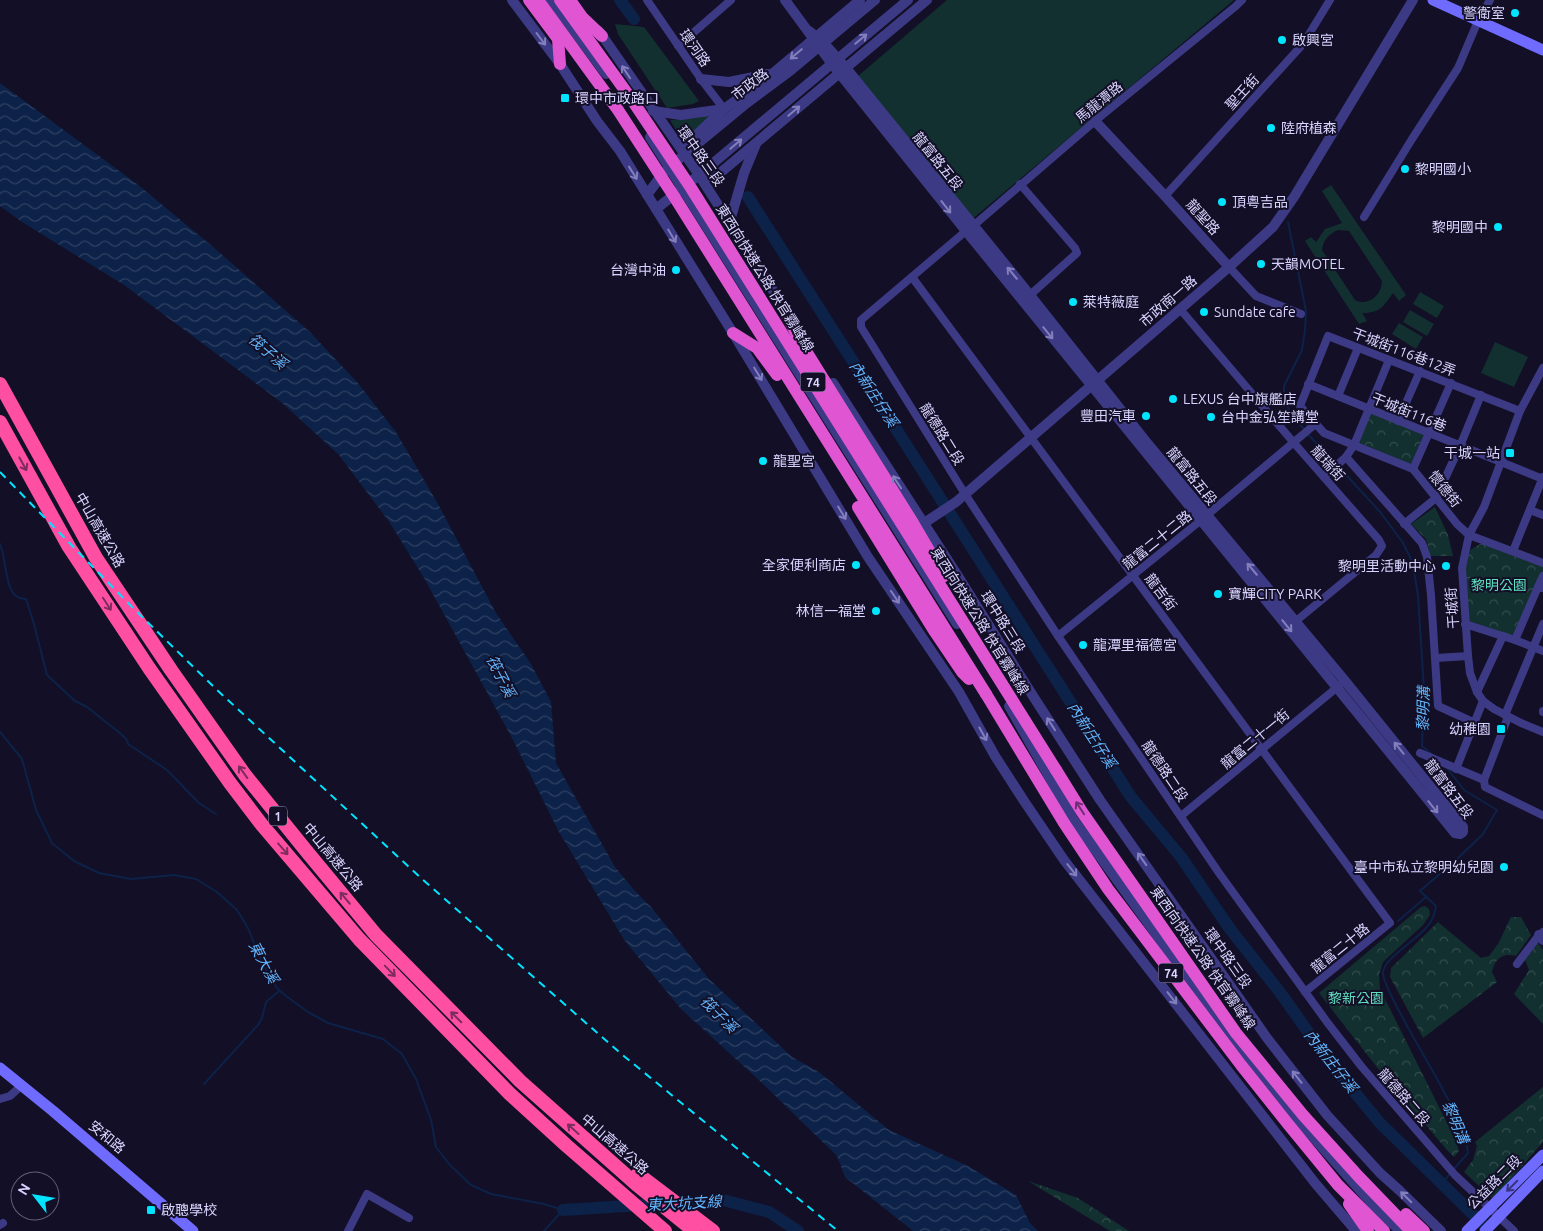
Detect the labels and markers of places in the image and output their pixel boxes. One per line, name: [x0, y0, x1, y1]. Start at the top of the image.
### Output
place label: 警衛室: [1463, 5, 1505, 21]
marker: 警衛室: [1509, 7, 1521, 19]
place label: 啟興宮: [1292, 32, 1334, 48]
marker: 啟興宮: [1276, 34, 1288, 46]
place label: 環中市政路口: [575, 90, 659, 106]
marker: 環中市政路口: [559, 92, 571, 104]
place label: 陸府植森: [1281, 120, 1337, 136]
marker: 陸府植森: [1265, 122, 1277, 134]
place label: 黎明國小: [1415, 161, 1471, 177]
marker: 黎明國小: [1399, 163, 1411, 175]
place label: 頂粵吉品: [1232, 194, 1288, 210]
marker: 頂粵吉品: [1216, 196, 1228, 208]
place label: 黎明國中: [1432, 219, 1488, 235]
marker: 黎明國中: [1492, 221, 1504, 233]
place label: 天韻MOTEL: [1271, 256, 1345, 272]
marker: 天韻MOTEL: [1255, 258, 1267, 270]
place label: 台灣中油: [610, 262, 666, 278]
marker: 台灣中油: [670, 264, 682, 276]
place label: 萊特薇庭: [1083, 294, 1139, 310]
marker: 萊特薇庭: [1067, 296, 1079, 308]
place label: Sundate cafe: [1214, 304, 1296, 320]
marker: Sundate cafe: [1198, 306, 1210, 318]
place label: LEXUS 台中旗艦店: [1183, 391, 1297, 407]
marker: LEXUS 台中旗艦店: [1167, 393, 1179, 405]
place label: 豐田汽車: [1080, 408, 1136, 424]
place label: 台中金弘笙講堂: [1221, 409, 1319, 425]
marker: 豐田汽車: [1140, 410, 1152, 422]
marker: 台中金弘笙講堂: [1205, 411, 1217, 423]
place label: 干城一站: [1444, 445, 1500, 461]
marker: 干城一站: [1504, 447, 1516, 459]
place label: 龍聖宮: [773, 453, 815, 469]
marker: 龍聖宮: [757, 455, 769, 467]
place label: 全家便利商店: [762, 557, 846, 573]
place label: 黎明里活動中心: [1338, 558, 1436, 574]
marker: 全家便利商店: [850, 559, 862, 571]
marker: 黎明里活動中心: [1440, 560, 1452, 572]
place label: 寶輝CITY PARK: [1228, 586, 1322, 602]
marker: 寶輝CITY PARK: [1212, 588, 1224, 600]
place label: 林信一福堂: [796, 603, 866, 619]
marker: 林信一福堂: [870, 605, 882, 617]
place label: 龍潭里福德宮: [1093, 637, 1177, 653]
marker: 龍潭里福德宮: [1077, 639, 1089, 651]
place label: 幼稚園: [1449, 721, 1491, 737]
marker: 幼稚園: [1495, 723, 1507, 735]
place label: 臺中市私立黎明幼兒園: [1354, 859, 1494, 875]
marker: 臺中市私立黎明幼兒園: [1498, 861, 1510, 873]
place label: 啟聰學校: [161, 1202, 217, 1218]
marker: 啟聰學校: [145, 1204, 157, 1216]

